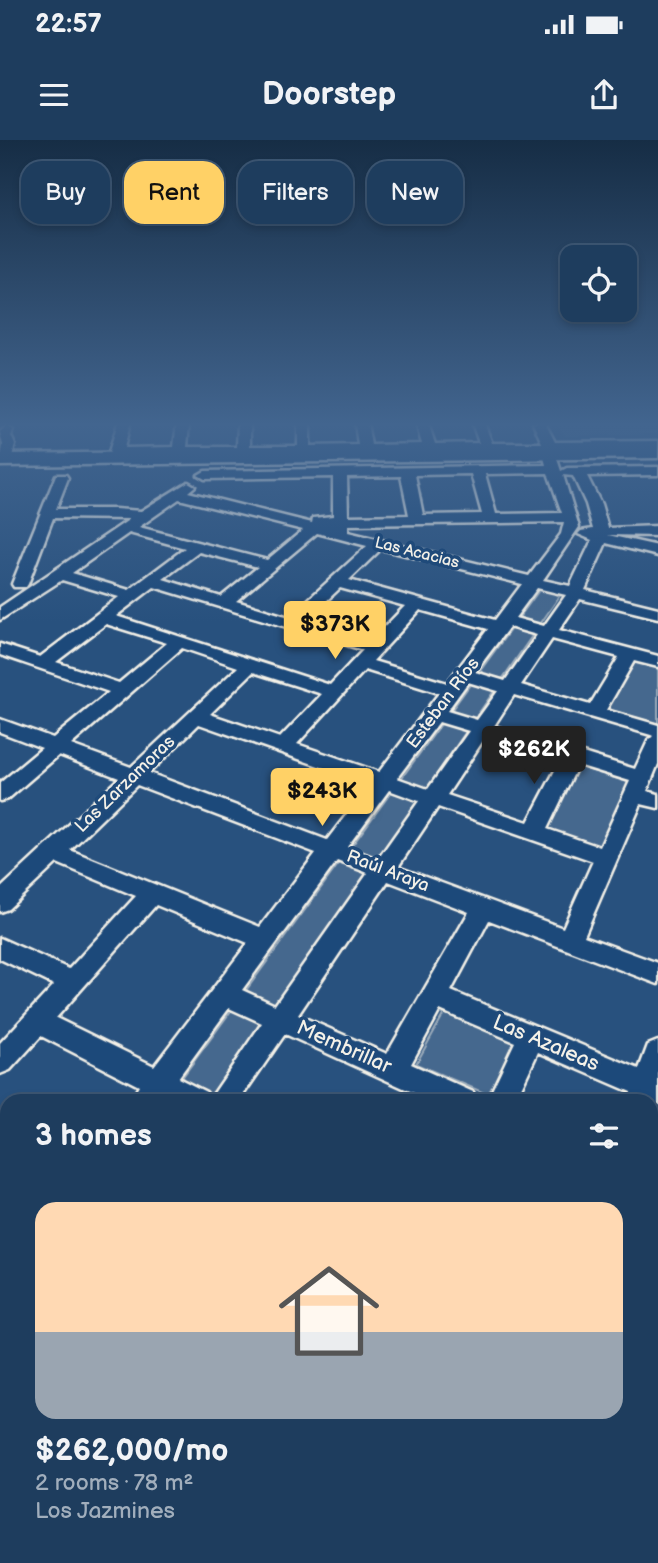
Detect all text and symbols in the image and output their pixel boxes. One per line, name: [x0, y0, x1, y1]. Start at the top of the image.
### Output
text: 22:57: [35, 9, 102, 40]
text: Doorstep: [262, 75, 396, 114]
icon: menu: [35, 76, 73, 114]
icon: share: [585, 76, 623, 114]
chip: Buy: [21, 161, 110, 224]
chip: Rent: [124, 161, 224, 224]
chip: Filters: [238, 161, 353, 224]
chip: New: [367, 161, 463, 224]
map controls: [560, 245, 637, 322]
button: locate: [560, 245, 637, 322]
street label: Las Acacias: [373, 533, 461, 573]
pin: $373K: [286, 602, 384, 661]
text: $373K: [300, 610, 370, 638]
street label: Esteban Ríos: [402, 653, 484, 752]
pin: $262K: [485, 726, 583, 786]
street label: Las Zarzamoras: [71, 731, 179, 837]
text: $262K: [498, 735, 570, 763]
pin: $243K: [273, 768, 371, 828]
text: $243K: [287, 777, 357, 805]
street label: Raúl Araya: [344, 846, 432, 896]
street label: Las Azaleas: [489, 1009, 603, 1077]
street label: Membrillar: [293, 1015, 396, 1079]
icon: filters: [585, 1117, 623, 1155]
text: 3 homes: [35, 1118, 152, 1154]
icon: home: [266, 1248, 392, 1374]
text: $262,000/mo: [35, 1433, 228, 1469]
text: 2 rooms · 78 m²: [35, 1469, 193, 1497]
text: Los Jazmines: [35, 1497, 175, 1525]

